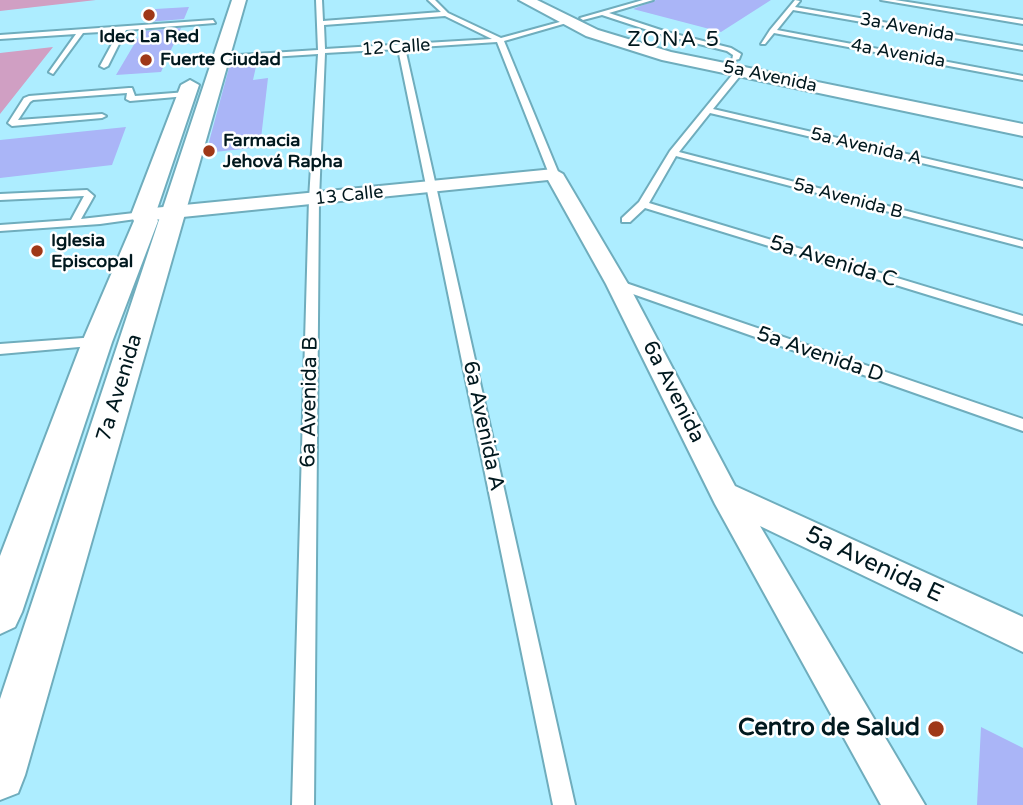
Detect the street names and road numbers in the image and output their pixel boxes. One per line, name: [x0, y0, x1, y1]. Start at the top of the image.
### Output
street label: 3a Avenida: [858, 9, 956, 47]
street label: 12 Calle: [361, 35, 431, 61]
street label: 4a Avenida: [849, 35, 947, 73]
street label: 5a Avenida: [721, 57, 819, 97]
street label: 5a Avenida A: [808, 124, 924, 170]
street label: 5a Avenida B: [791, 174, 905, 224]
street label: 13 Calle: [314, 182, 384, 210]
street label: 5a Avenida C: [767, 231, 899, 293]
street label: 5a Avenida D: [753, 322, 887, 388]
street label: 7a Avenida: [92, 331, 148, 445]
street label: 6a Avenida B: [296, 336, 324, 468]
street label: 6a Avenida: [637, 337, 709, 447]
street label: 6a Avenida A: [457, 359, 509, 493]
street label: 5a Avenida E: [801, 521, 947, 609]

